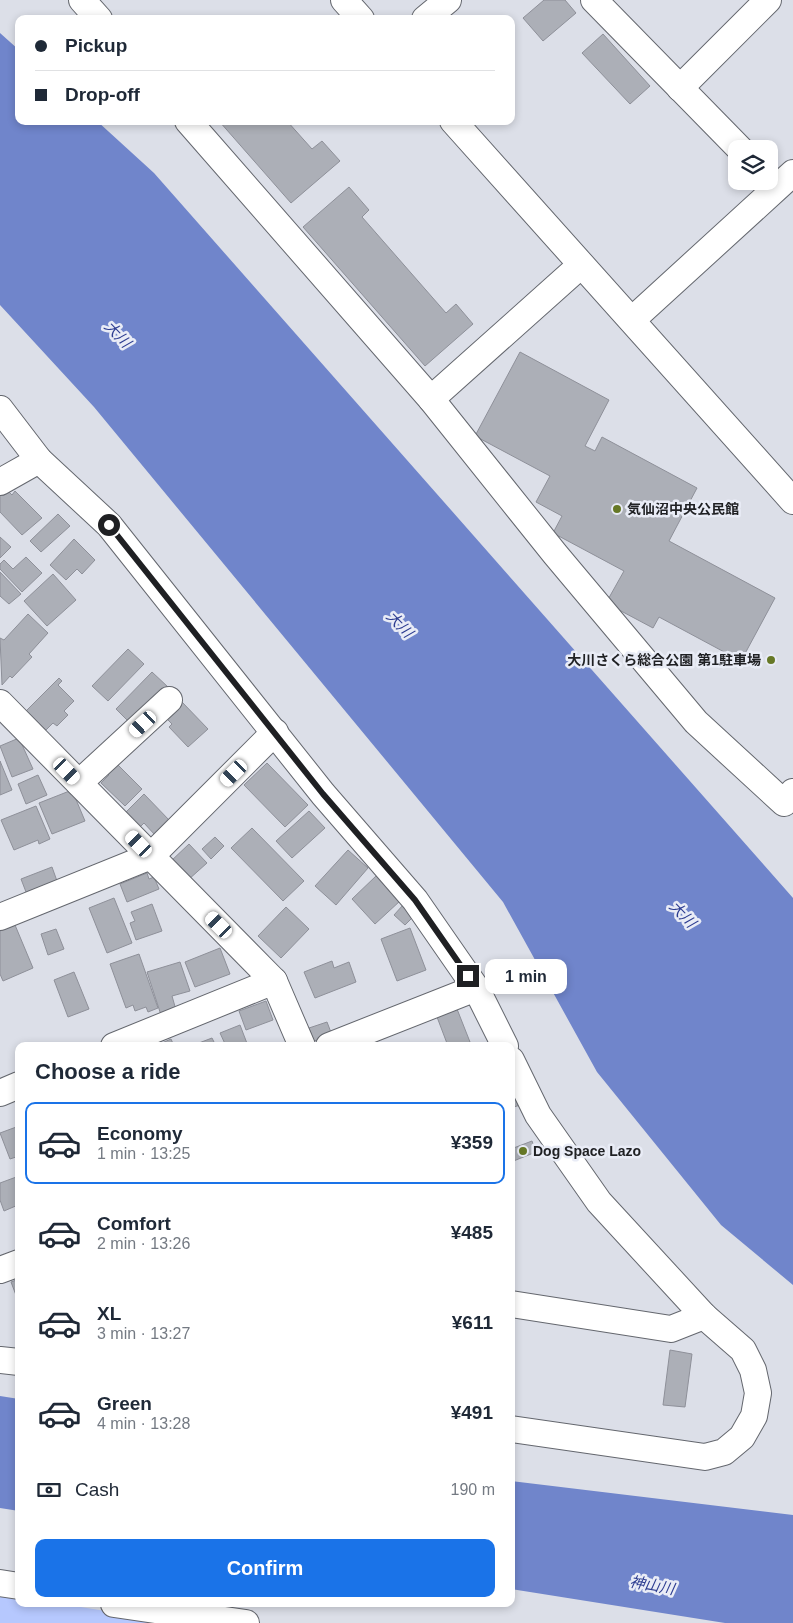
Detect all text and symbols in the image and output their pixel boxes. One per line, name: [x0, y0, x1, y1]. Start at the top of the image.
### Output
text: Pickup: [65, 35, 127, 56]
text: Drop-off: [65, 84, 140, 105]
map controls: [728, 140, 778, 190]
button: layers: [728, 140, 778, 190]
water label: 大川: [101, 317, 136, 352]
place label: 気仙沼中央公民館: [627, 501, 739, 517]
marker: 気仙沼中央公民館: [611, 503, 623, 515]
route start: [98, 514, 120, 536]
water label: 大川: [383, 607, 418, 642]
place label: 大川さくら総合公園 第1駐車場: [567, 652, 761, 668]
marker: 大川さくら総合公園 第1駐車場: [765, 654, 777, 666]
car: [126, 708, 159, 740]
car: [51, 755, 82, 787]
car: [218, 757, 249, 789]
car: [123, 828, 154, 860]
water label: 大川: [666, 897, 701, 932]
car: [203, 909, 234, 941]
callout: 1 min: [486, 958, 568, 994]
route end: [457, 965, 479, 987]
text: 1 min: [505, 968, 547, 985]
text: Choose a ride: [35, 1059, 180, 1084]
icon: car: [37, 1121, 82, 1166]
text: Economy: [97, 1123, 183, 1144]
text: ¥359: [451, 1132, 493, 1153]
place label: Dog Space Lazo: [533, 1143, 641, 1159]
text: 1 min · 13:25: [97, 1145, 190, 1162]
marker: Dog Space Lazo: [517, 1145, 529, 1157]
icon: car: [37, 1211, 82, 1256]
text: Comfort: [97, 1213, 171, 1234]
text: ¥485: [451, 1222, 493, 1243]
text: 2 min · 13:26: [97, 1235, 190, 1252]
icon: car: [37, 1301, 82, 1346]
text: XL: [97, 1303, 121, 1324]
text: ¥611: [452, 1312, 493, 1333]
text: 3 min · 13:27: [97, 1325, 190, 1342]
icon: car: [37, 1391, 82, 1436]
text: Green: [97, 1393, 152, 1414]
text: ¥491: [451, 1402, 493, 1423]
text: 4 min · 13:28: [97, 1415, 190, 1432]
icon: cash: [35, 1476, 63, 1504]
text: Cash: [75, 1479, 119, 1500]
text: 190 m: [451, 1481, 495, 1498]
button: Confirm: [35, 1539, 495, 1597]
water label: 神山川: [628, 1573, 678, 1598]

